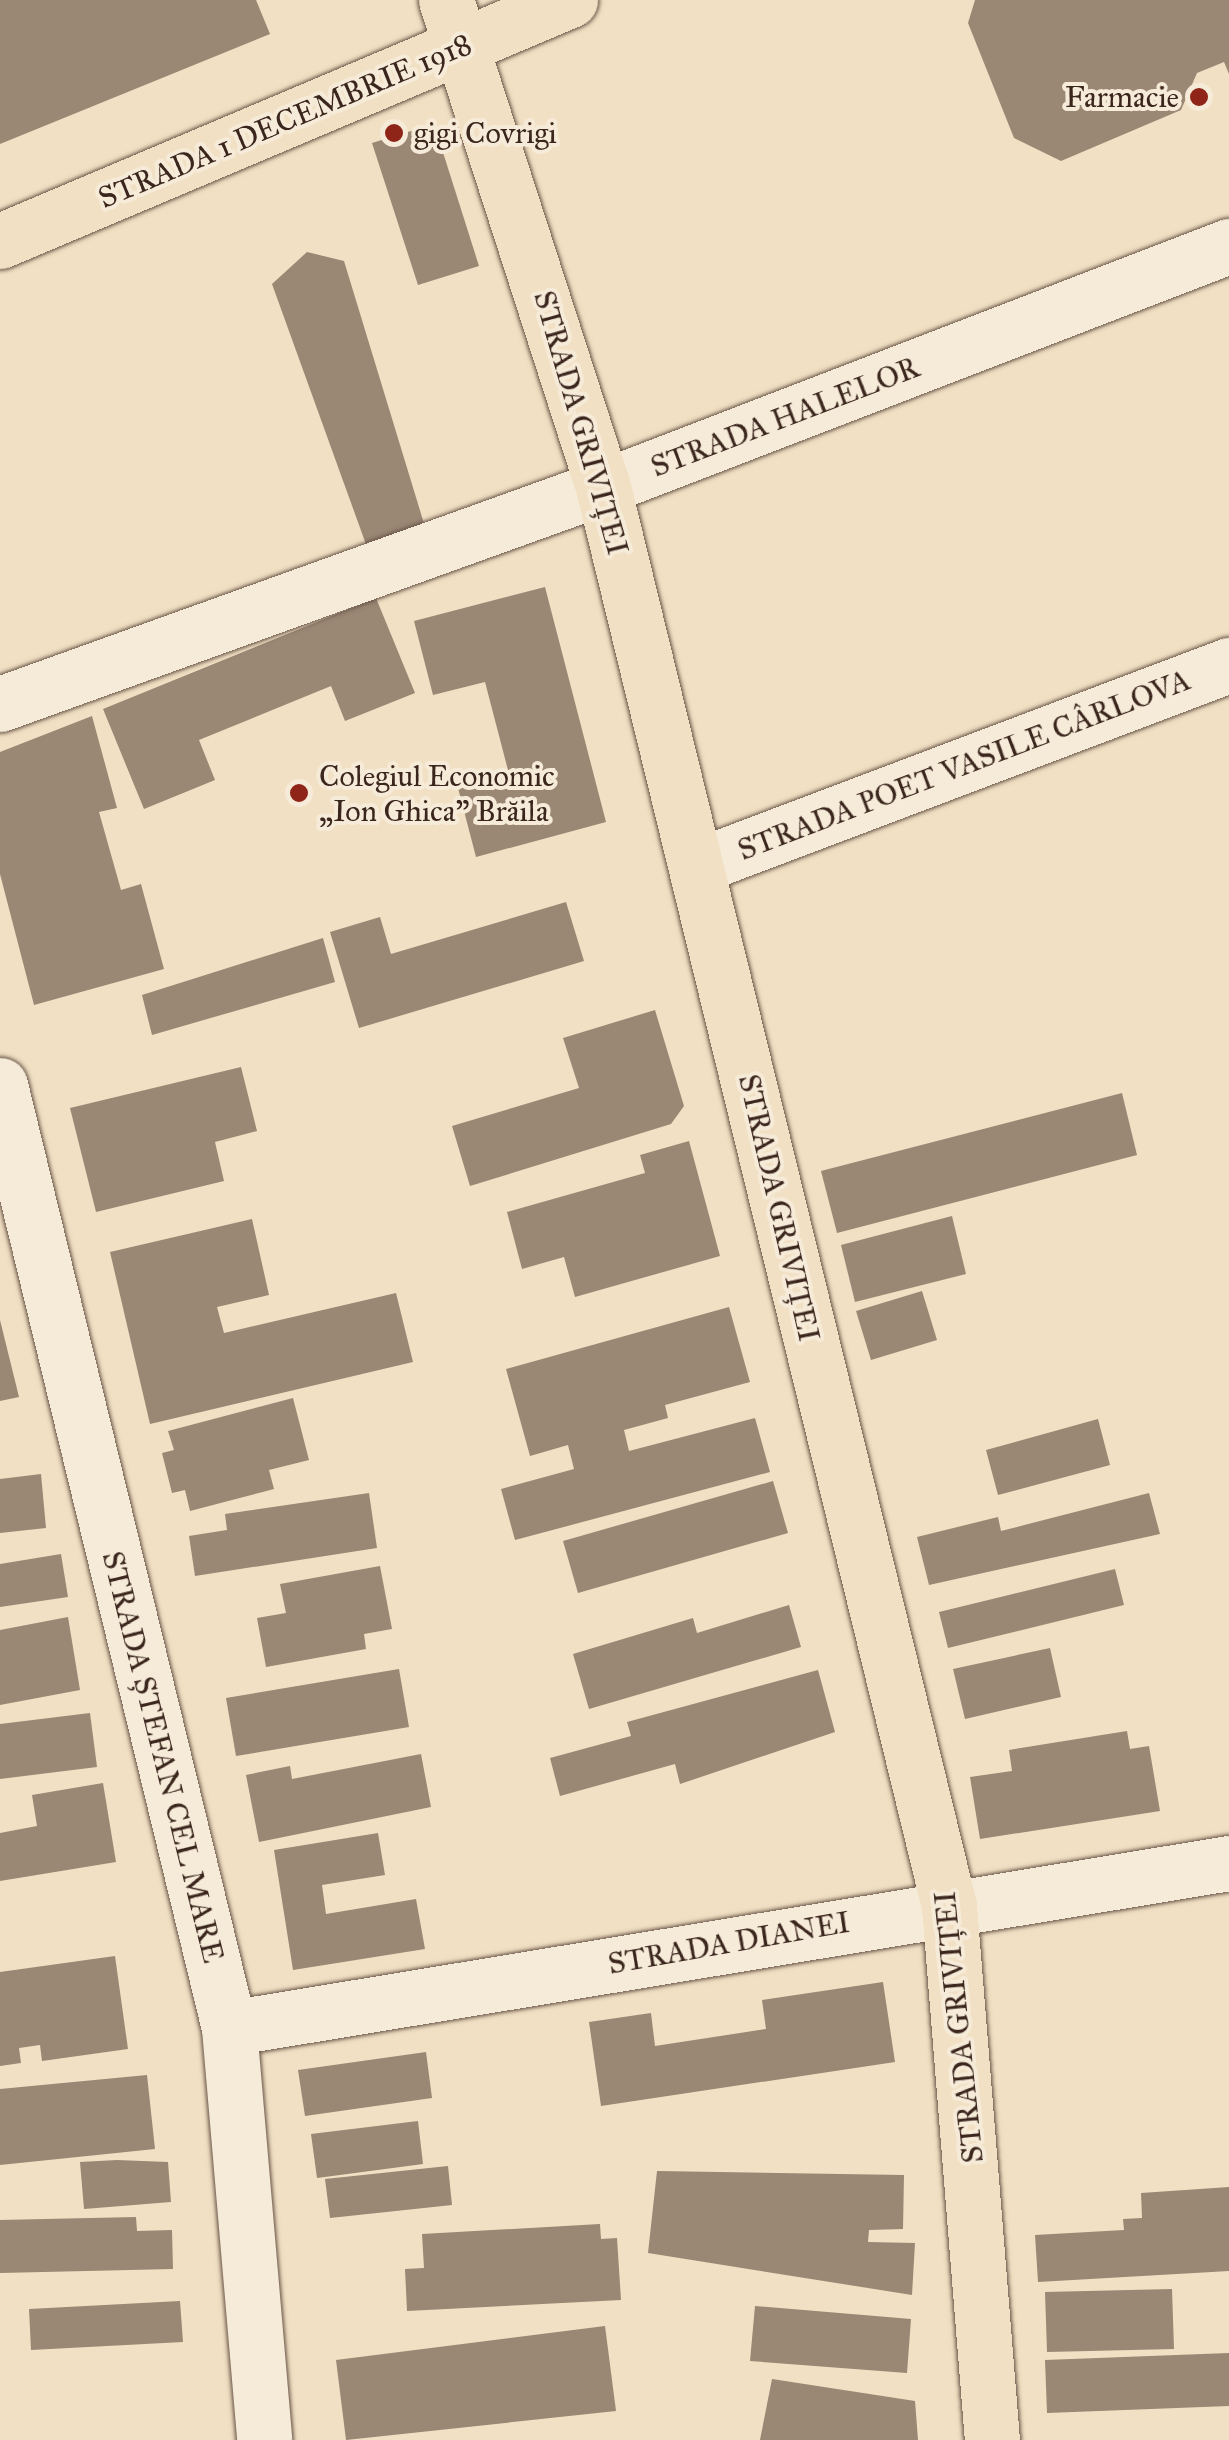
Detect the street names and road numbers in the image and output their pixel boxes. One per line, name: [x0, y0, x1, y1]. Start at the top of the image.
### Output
street label: STRADA 1 DECEMBRIE 1918: [93, 26, 477, 216]
street label: STRADA GRIVIȚEI: [526, 287, 636, 559]
street label: STRADA HALELOR: [646, 349, 924, 485]
street label: STRADA POET VASILE CÂRLOVA: [733, 662, 1195, 868]
street label: STRADA GRIVIȚEI: [731, 1071, 827, 1345]
street label: STRADA ȘTEFAN CEL MARE: [94, 1548, 232, 1966]
street label: STRADA GRIVIȚEI: [927, 1889, 991, 2165]
street label: STRADA DIANEI: [605, 1904, 853, 1982]

